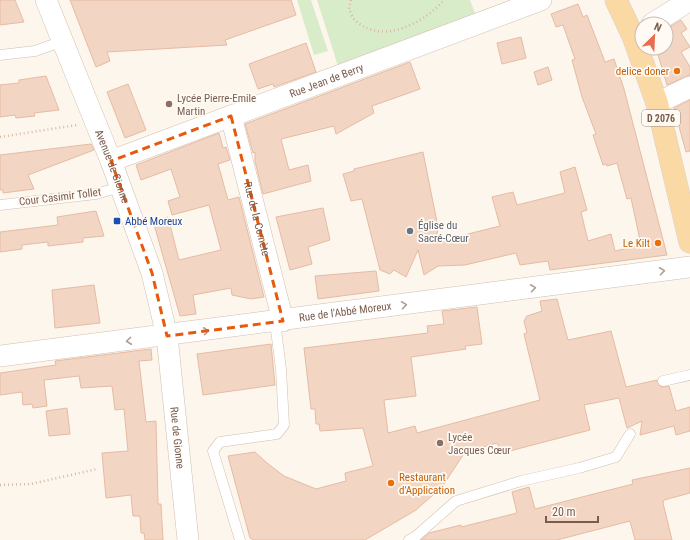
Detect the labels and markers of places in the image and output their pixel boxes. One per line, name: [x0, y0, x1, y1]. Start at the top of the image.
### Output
place label: delice doner: [616, 65, 670, 78]
marker: delice doner: [672, 66, 682, 76]
place label: Lycée Pierre-Emile Martin: [177, 92, 256, 118]
marker: Lycée Pierre-Emile Martin: [164, 99, 174, 109]
place label: Abbé Moreux: [125, 215, 182, 228]
marker: Abbé Moreux: [112, 216, 122, 226]
place label: Église du Sacré-Cœur: [418, 219, 469, 245]
marker: Église du Sacré-Cœur: [405, 226, 415, 236]
place label: Le Kilt: [623, 237, 650, 250]
marker: Le Kilt: [653, 238, 663, 248]
place label: Lycée Jacques Cœur: [448, 431, 511, 457]
marker: Lycée Jacques Cœur: [435, 438, 445, 448]
place label: Restaurant d'Application: [399, 471, 455, 497]
marker: Restaurant d'Application: [386, 478, 396, 488]

